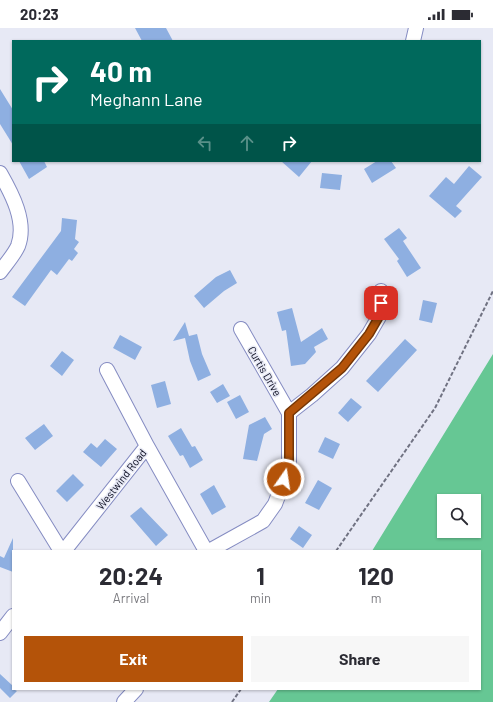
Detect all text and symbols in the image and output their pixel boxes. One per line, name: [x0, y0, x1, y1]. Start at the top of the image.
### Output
text: 20:23: [20, 5, 59, 23]
text: 40 m: [90, 54, 152, 88]
icon: right: [24, 56, 76, 108]
text: Meghann Lane: [90, 88, 203, 110]
icon: left: [194, 132, 216, 154]
icon: ahead: [236, 132, 258, 154]
icon: right: [278, 132, 300, 154]
pin: [364, 286, 398, 320]
icon: arrive: [370, 292, 392, 314]
street label: Curtis Drive: [245, 344, 285, 398]
street label: Westwind Road: [93, 446, 149, 512]
position arrow: [263, 458, 305, 500]
map controls: [437, 494, 481, 538]
button: search: [437, 494, 481, 538]
text: 20:24: [99, 561, 163, 590]
text: 1: [256, 561, 265, 590]
text: 120: [358, 561, 394, 590]
text: Arrival: [113, 590, 149, 606]
text: min: [250, 590, 271, 606]
text: m: [371, 590, 381, 606]
button: Exit: [24, 636, 243, 682]
button: Share: [251, 636, 469, 682]

